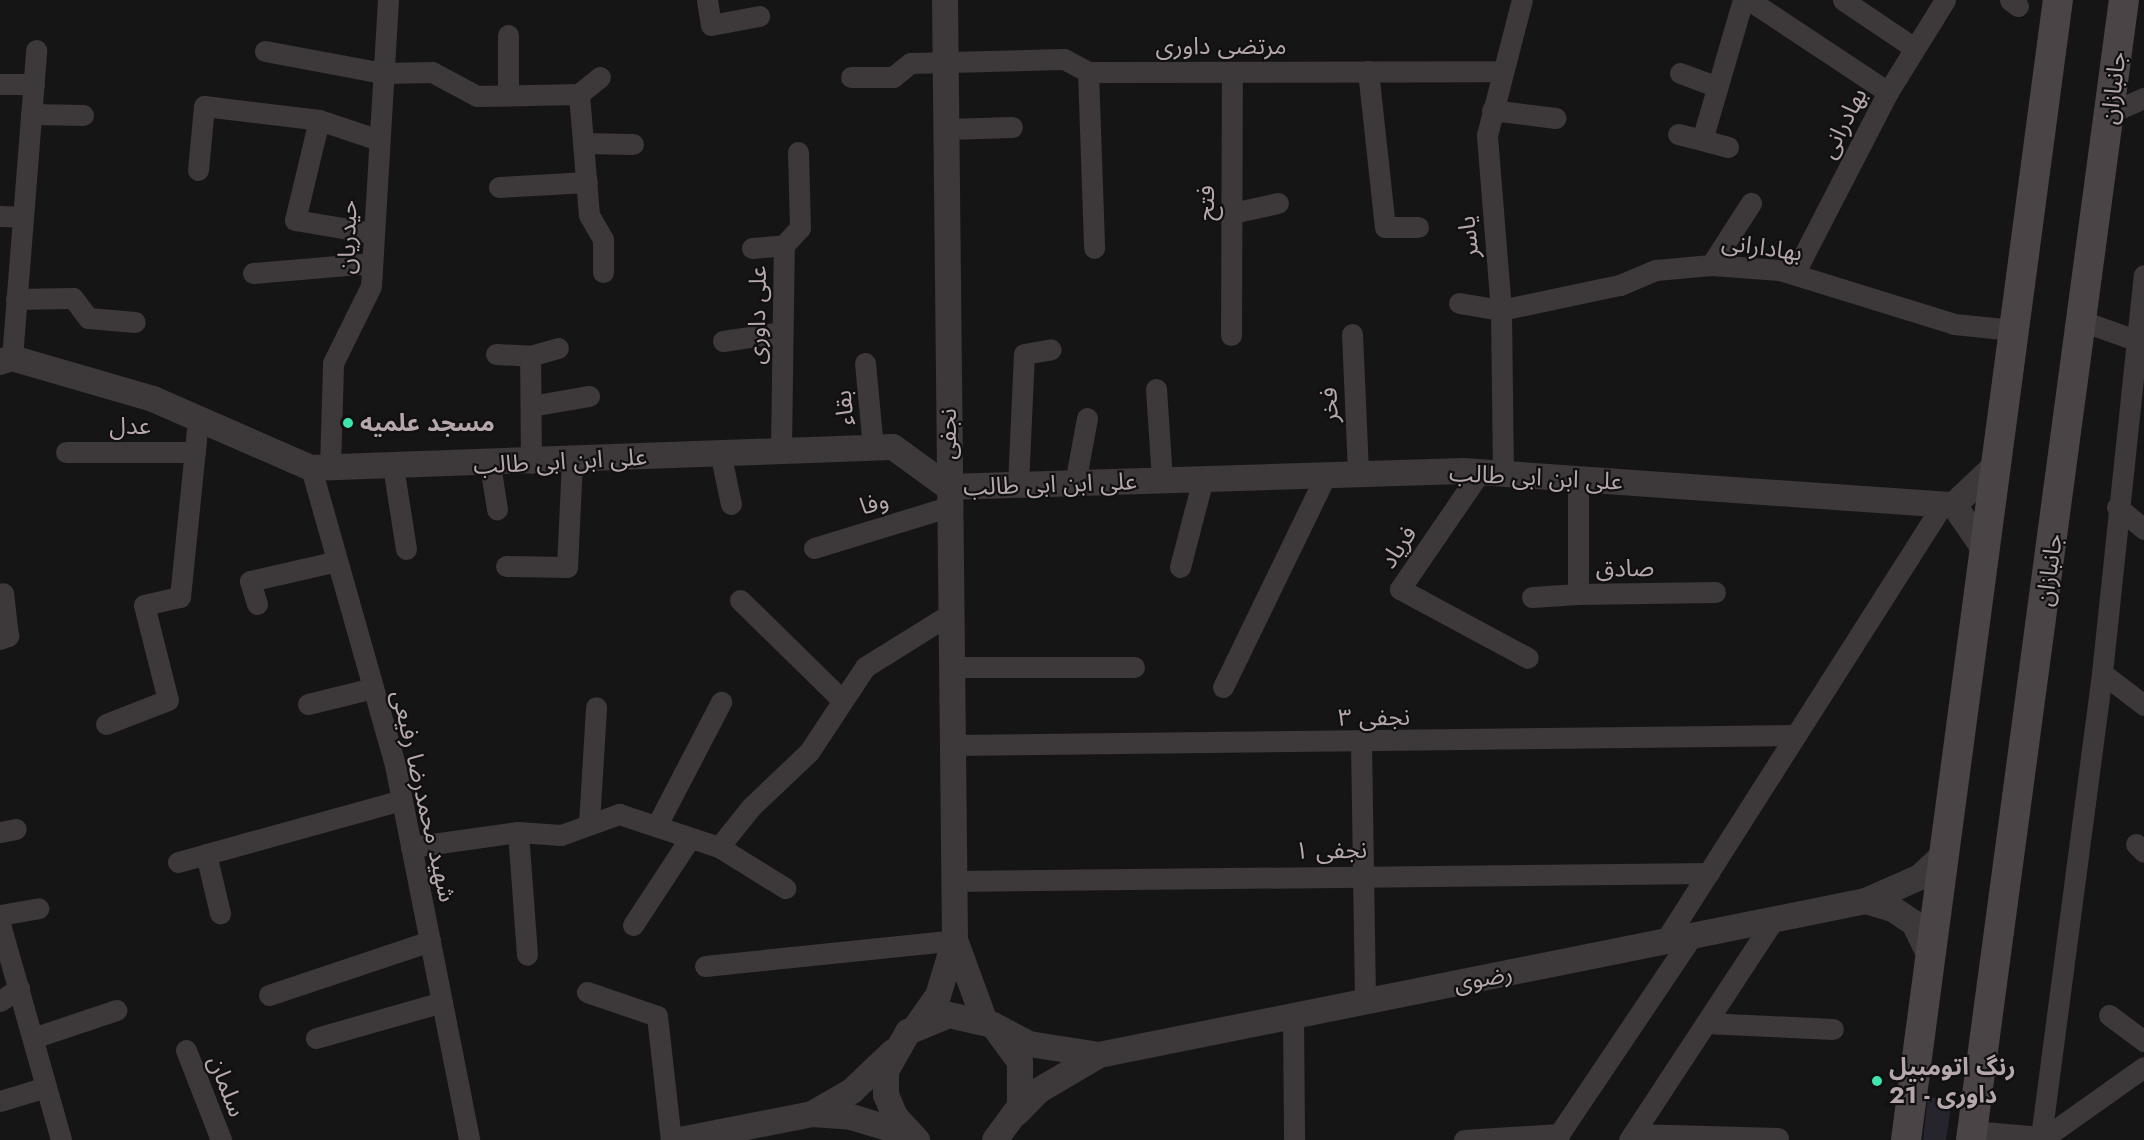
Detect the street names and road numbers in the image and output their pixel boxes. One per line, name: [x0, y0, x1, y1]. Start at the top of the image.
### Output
street label: مرتضی داوری: [1155, 32, 1287, 60]
street label: جانبازان: [2094, 50, 2132, 126]
street label: بهادرانی: [1813, 83, 1873, 163]
street label: فتح: [1192, 185, 1220, 221]
street label: حیدریان: [331, 199, 363, 275]
street label: یاسر: [1451, 214, 1485, 260]
street label: بهادارانی: [1720, 227, 1804, 267]
street label: علی داوری: [742, 265, 772, 365]
street label: فخر: [1314, 387, 1344, 423]
street label: بقاء: [828, 389, 860, 427]
street label: نجفی: [934, 408, 962, 460]
street label: عدل: [109, 412, 151, 440]
street label: علی ابن ابی طالب: [472, 442, 648, 480]
street label: علی ابن ابی طالب: [1448, 458, 1624, 496]
street label: علی ابن ابی طالب: [963, 467, 1137, 501]
street label: وفا: [856, 485, 892, 521]
street label: فریاد: [1373, 520, 1423, 574]
street label: جانبازان: [2030, 532, 2068, 608]
street label: صادق: [1595, 553, 1655, 583]
street label: شهید محمدرضا رفیعی: [386, 687, 462, 905]
street label: نجفی ۳: [1338, 702, 1410, 732]
street label: نجفی ۱: [1295, 835, 1367, 865]
street label: رضوی: [1451, 958, 1515, 998]
street label: سلمان: [202, 1051, 252, 1121]

